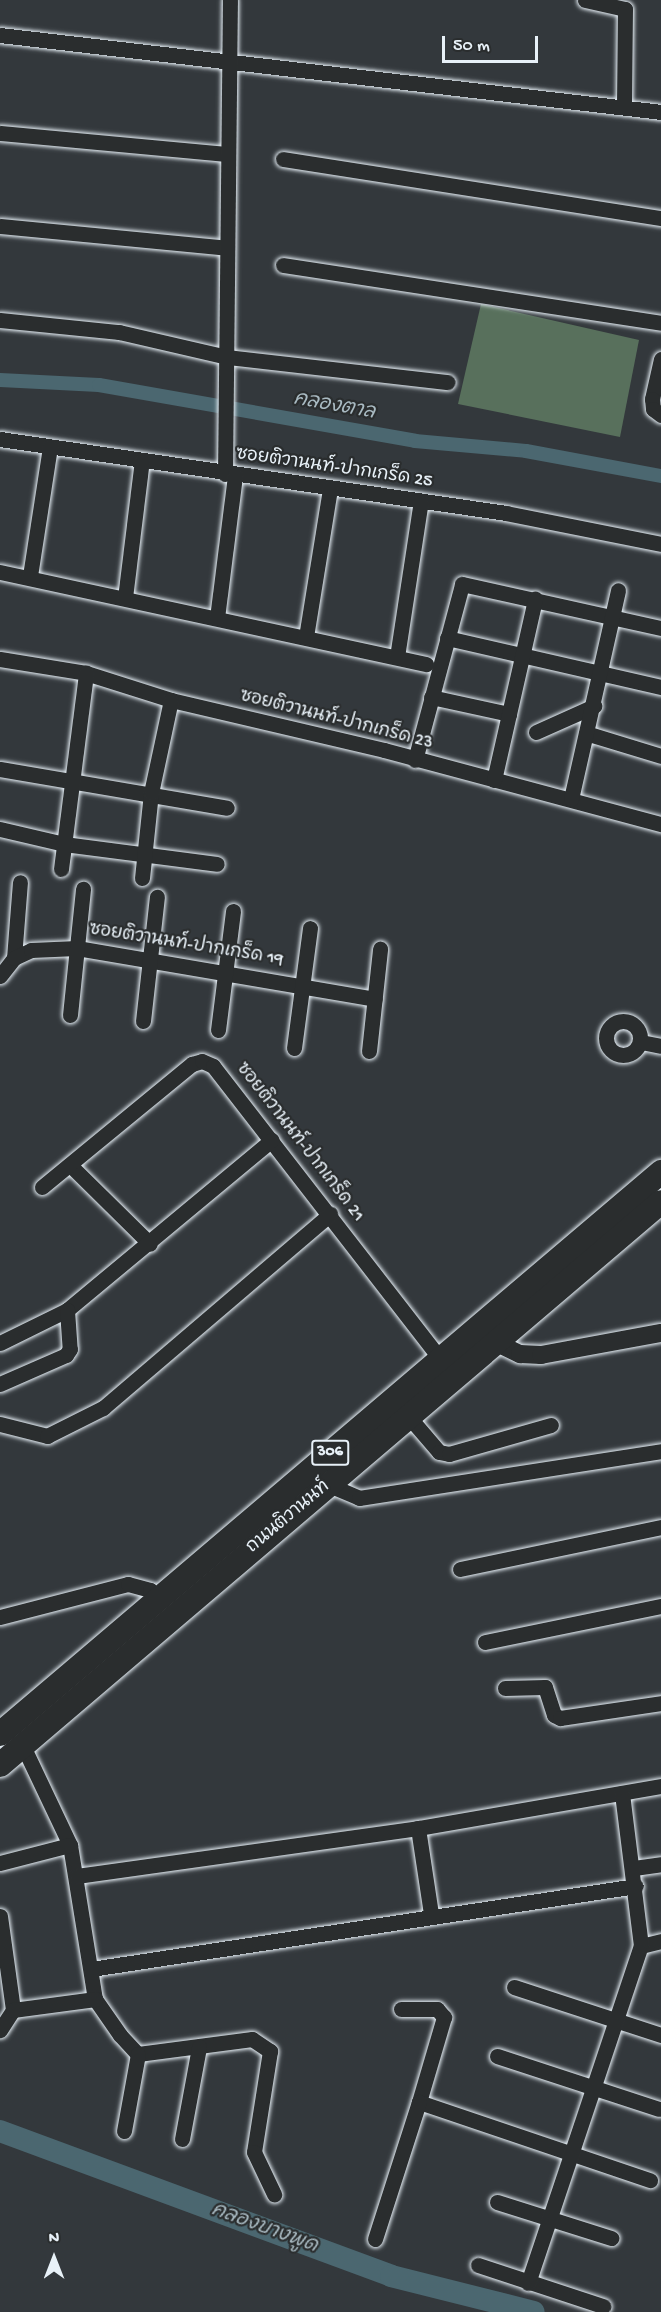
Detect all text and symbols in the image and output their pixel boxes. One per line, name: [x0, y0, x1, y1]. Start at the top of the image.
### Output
scale bar: [445, 24, 541, 62]
text: 50 m: [453, 36, 490, 57]
water label: คลองตาล: [291, 388, 377, 426]
street label: ซอยติวานนท์-ปากเกร็ด 25: [234, 445, 434, 493]
street label: ซอยติวานนท์-ปากเกร็ด 23: [237, 687, 435, 755]
street label: ซอยติวานนท์-ปากเกร็ด 19: [87, 920, 285, 972]
street label: ซอยติวานนท์-ปากเกร็ด 21: [230, 1059, 368, 1227]
road number: 306: [310, 1440, 350, 1466]
street label: ถนนติวานนท์: [243, 1477, 335, 1559]
water label: คลองบางพูด: [208, 2199, 320, 2259]
north arrow: [24, 2228, 84, 2288]
text: N: [49, 2230, 59, 2249]

